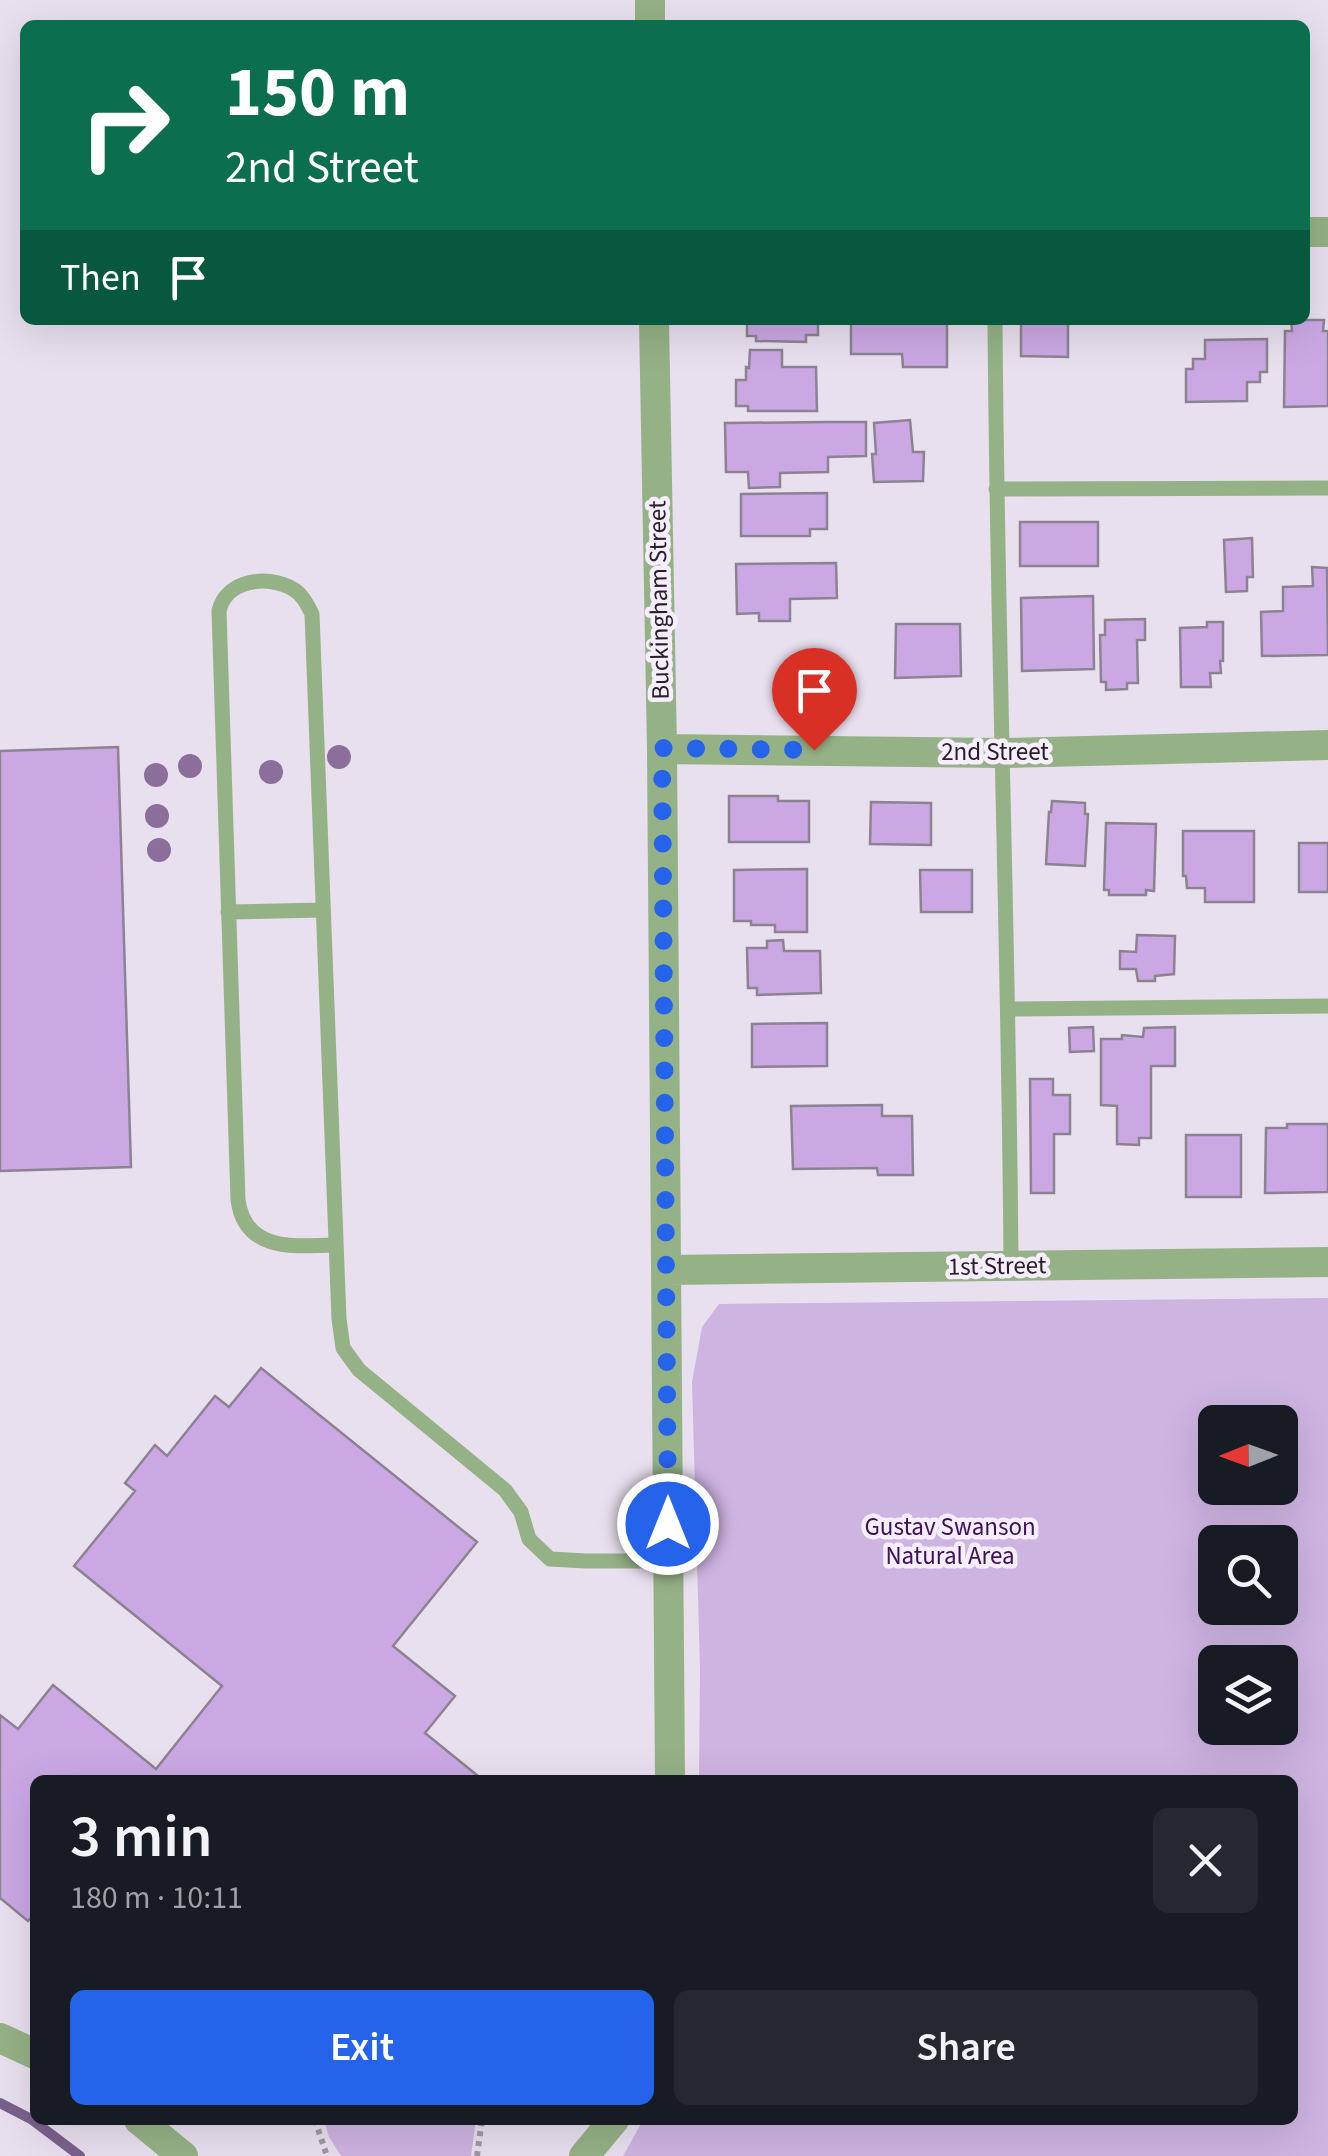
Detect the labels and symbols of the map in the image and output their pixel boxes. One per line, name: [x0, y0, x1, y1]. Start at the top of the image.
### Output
street label: Buckingham Street: [639, 500, 679, 700]
pin: [772, 648, 857, 751]
street label: 2nd Street: [941, 734, 1049, 770]
street label: 1st Street: [947, 1247, 1047, 1285]
north arrow: [1198, 1405, 1298, 1505]
position arrow: [616, 1472, 720, 1576]
park label: Gustav Swanson Natural Area: [864, 1509, 1036, 1574]

